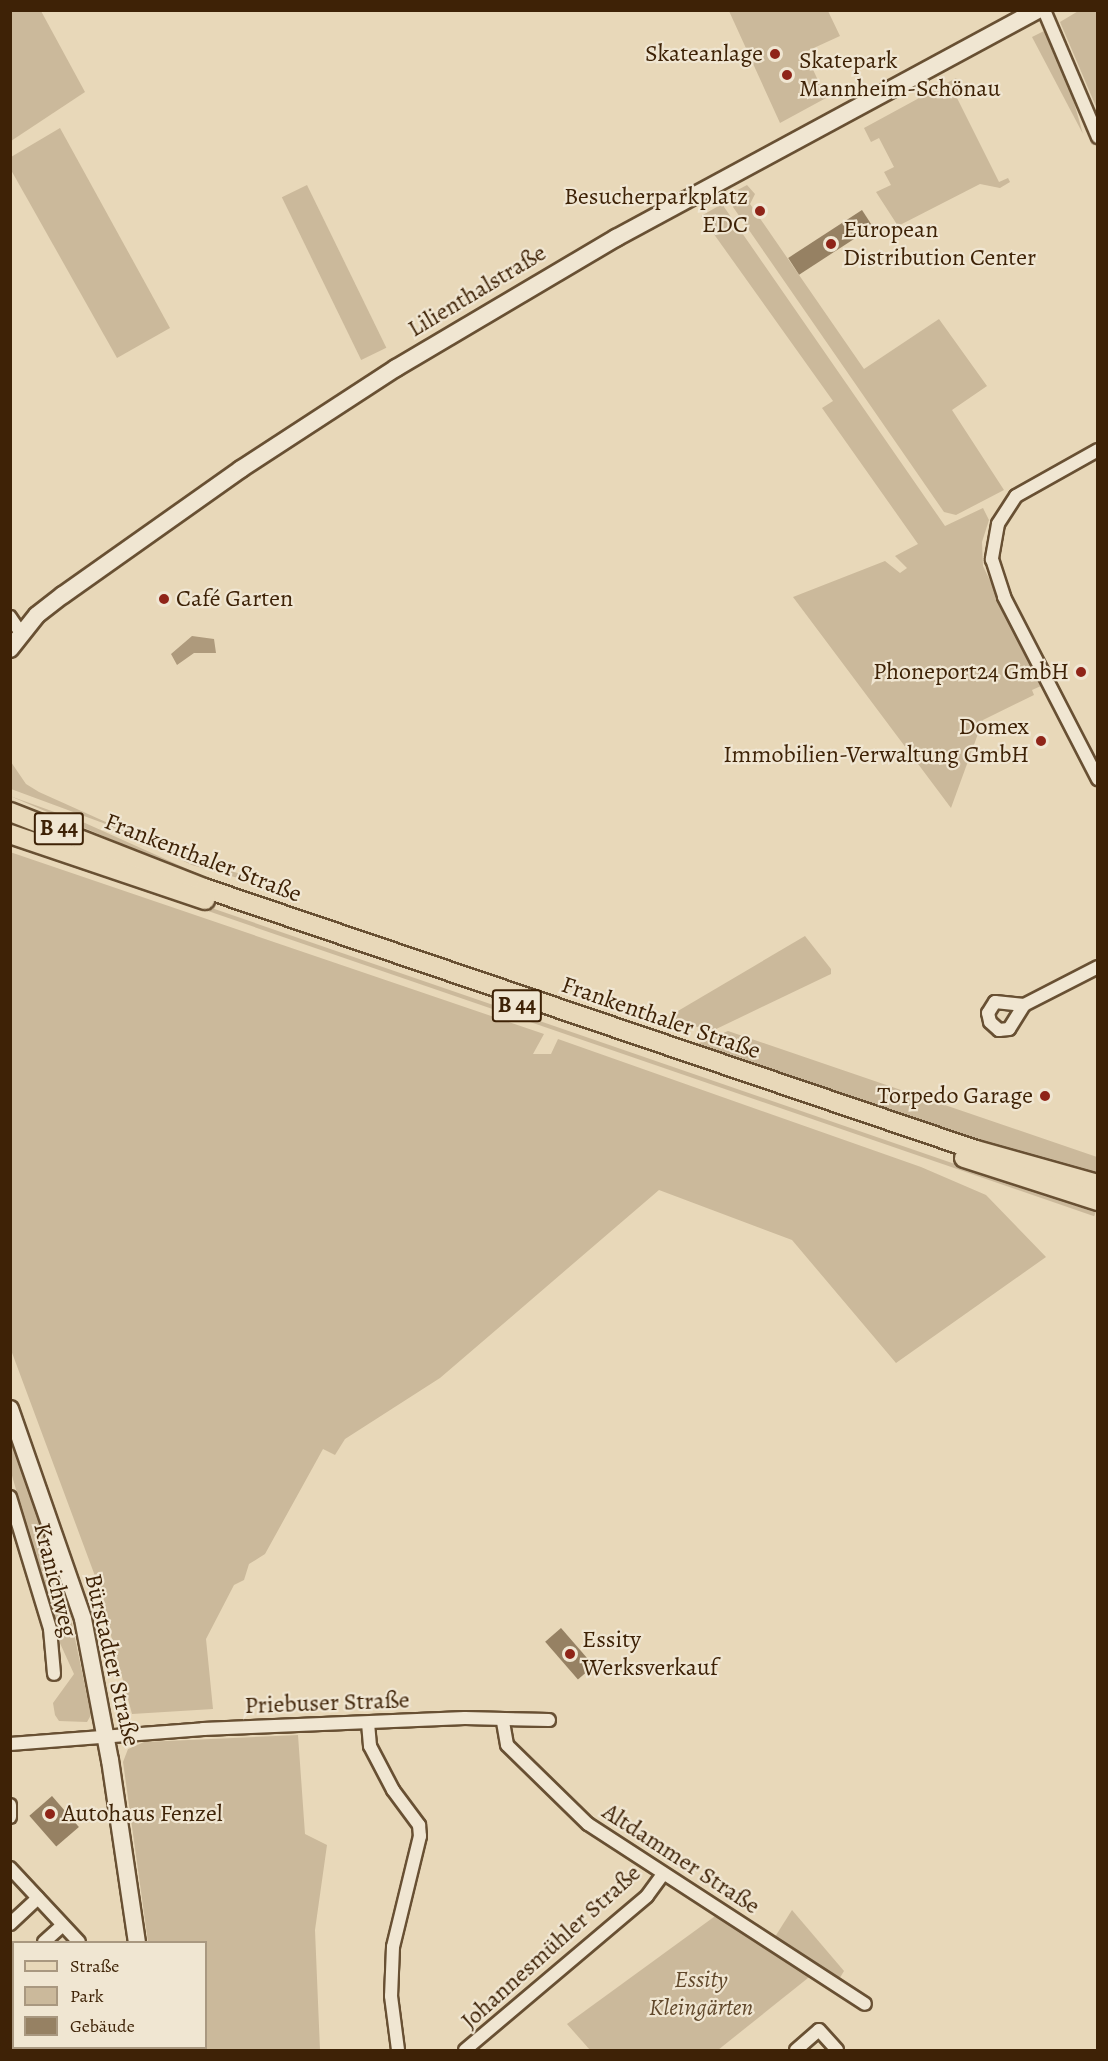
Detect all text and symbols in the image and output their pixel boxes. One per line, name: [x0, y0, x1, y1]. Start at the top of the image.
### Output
place label: Skateanlage: [645, 40, 763, 68]
marker: Skateanlage: [768, 47, 782, 61]
place label: Skatepark Mannheim-Schönau: [799, 47, 1001, 103]
marker: Skatepark Mannheim-Schönau: [780, 68, 794, 82]
place label: Besucherparkplatz EDC: [564, 183, 748, 239]
marker: Besucherparkplatz EDC: [753, 204, 767, 218]
place label: European Distribution Center: [843, 216, 1036, 272]
marker: European Distribution Center: [824, 237, 838, 251]
street label: Lilienthalstraße: [403, 239, 551, 343]
place label: Café Garten: [176, 585, 293, 613]
marker: Café Garten: [157, 592, 171, 606]
place label: Phoneport24 GmbH: [873, 658, 1069, 686]
marker: Phoneport24 GmbH: [1074, 665, 1088, 679]
place label: Domex Immobilien-Verwaltung GmbH: [723, 713, 1029, 769]
marker: Domex Immobilien-Verwaltung GmbH: [1034, 734, 1048, 748]
street label: Frankenthaler Straße: [100, 807, 306, 909]
road number: B 44: [34, 810, 84, 848]
street label: Frankenthaler Straße: [558, 970, 764, 1066]
road number: B 44: [492, 987, 542, 1025]
place label: Torpedo Garage: [877, 1082, 1033, 1110]
marker: Torpedo Garage: [1038, 1089, 1052, 1103]
street label: Kranichweg: [27, 1520, 83, 1640]
street label: Bürstadter Straße: [78, 1571, 146, 1749]
place label: Essity Werksverkauf: [582, 1626, 718, 1682]
marker: Essity Werksverkauf: [563, 1647, 577, 1661]
street label: Priebuser Straße: [244, 1686, 410, 1720]
street label: Altdammer Straße: [597, 1797, 765, 1921]
place label: Autohaus Fenzel: [62, 1800, 223, 1828]
marker: Autohaus Fenzel: [43, 1807, 57, 1821]
street label: Johannesmühler Straße: [455, 1859, 647, 2035]
legend: [12, 1941, 207, 2049]
text: Straße: [70, 1954, 119, 1978]
park label: Essity Kleingärten: [649, 1966, 753, 2022]
text: Park: [70, 1984, 104, 2008]
text: Gebäude: [70, 2014, 135, 2038]

